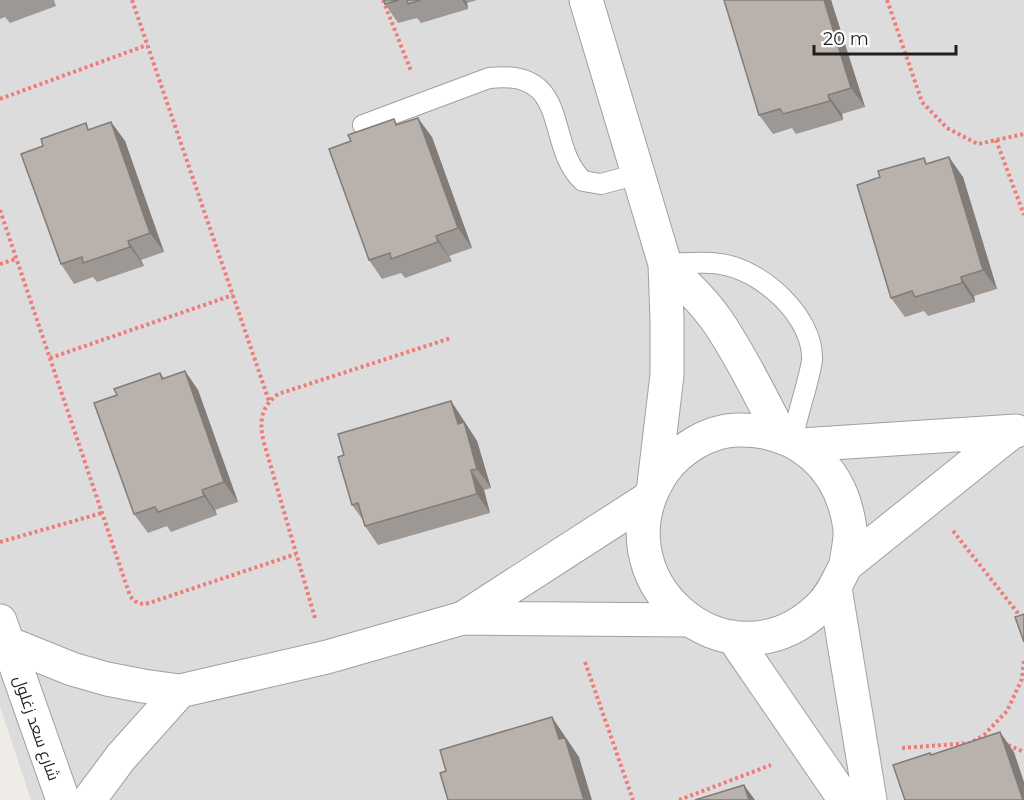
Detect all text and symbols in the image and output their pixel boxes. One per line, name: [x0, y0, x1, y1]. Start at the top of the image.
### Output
scale bar: [814, 18, 956, 56]
text: 20 m: [823, 28, 869, 50]
street label: شارع سعد زغلول: [8, 673, 63, 784]

